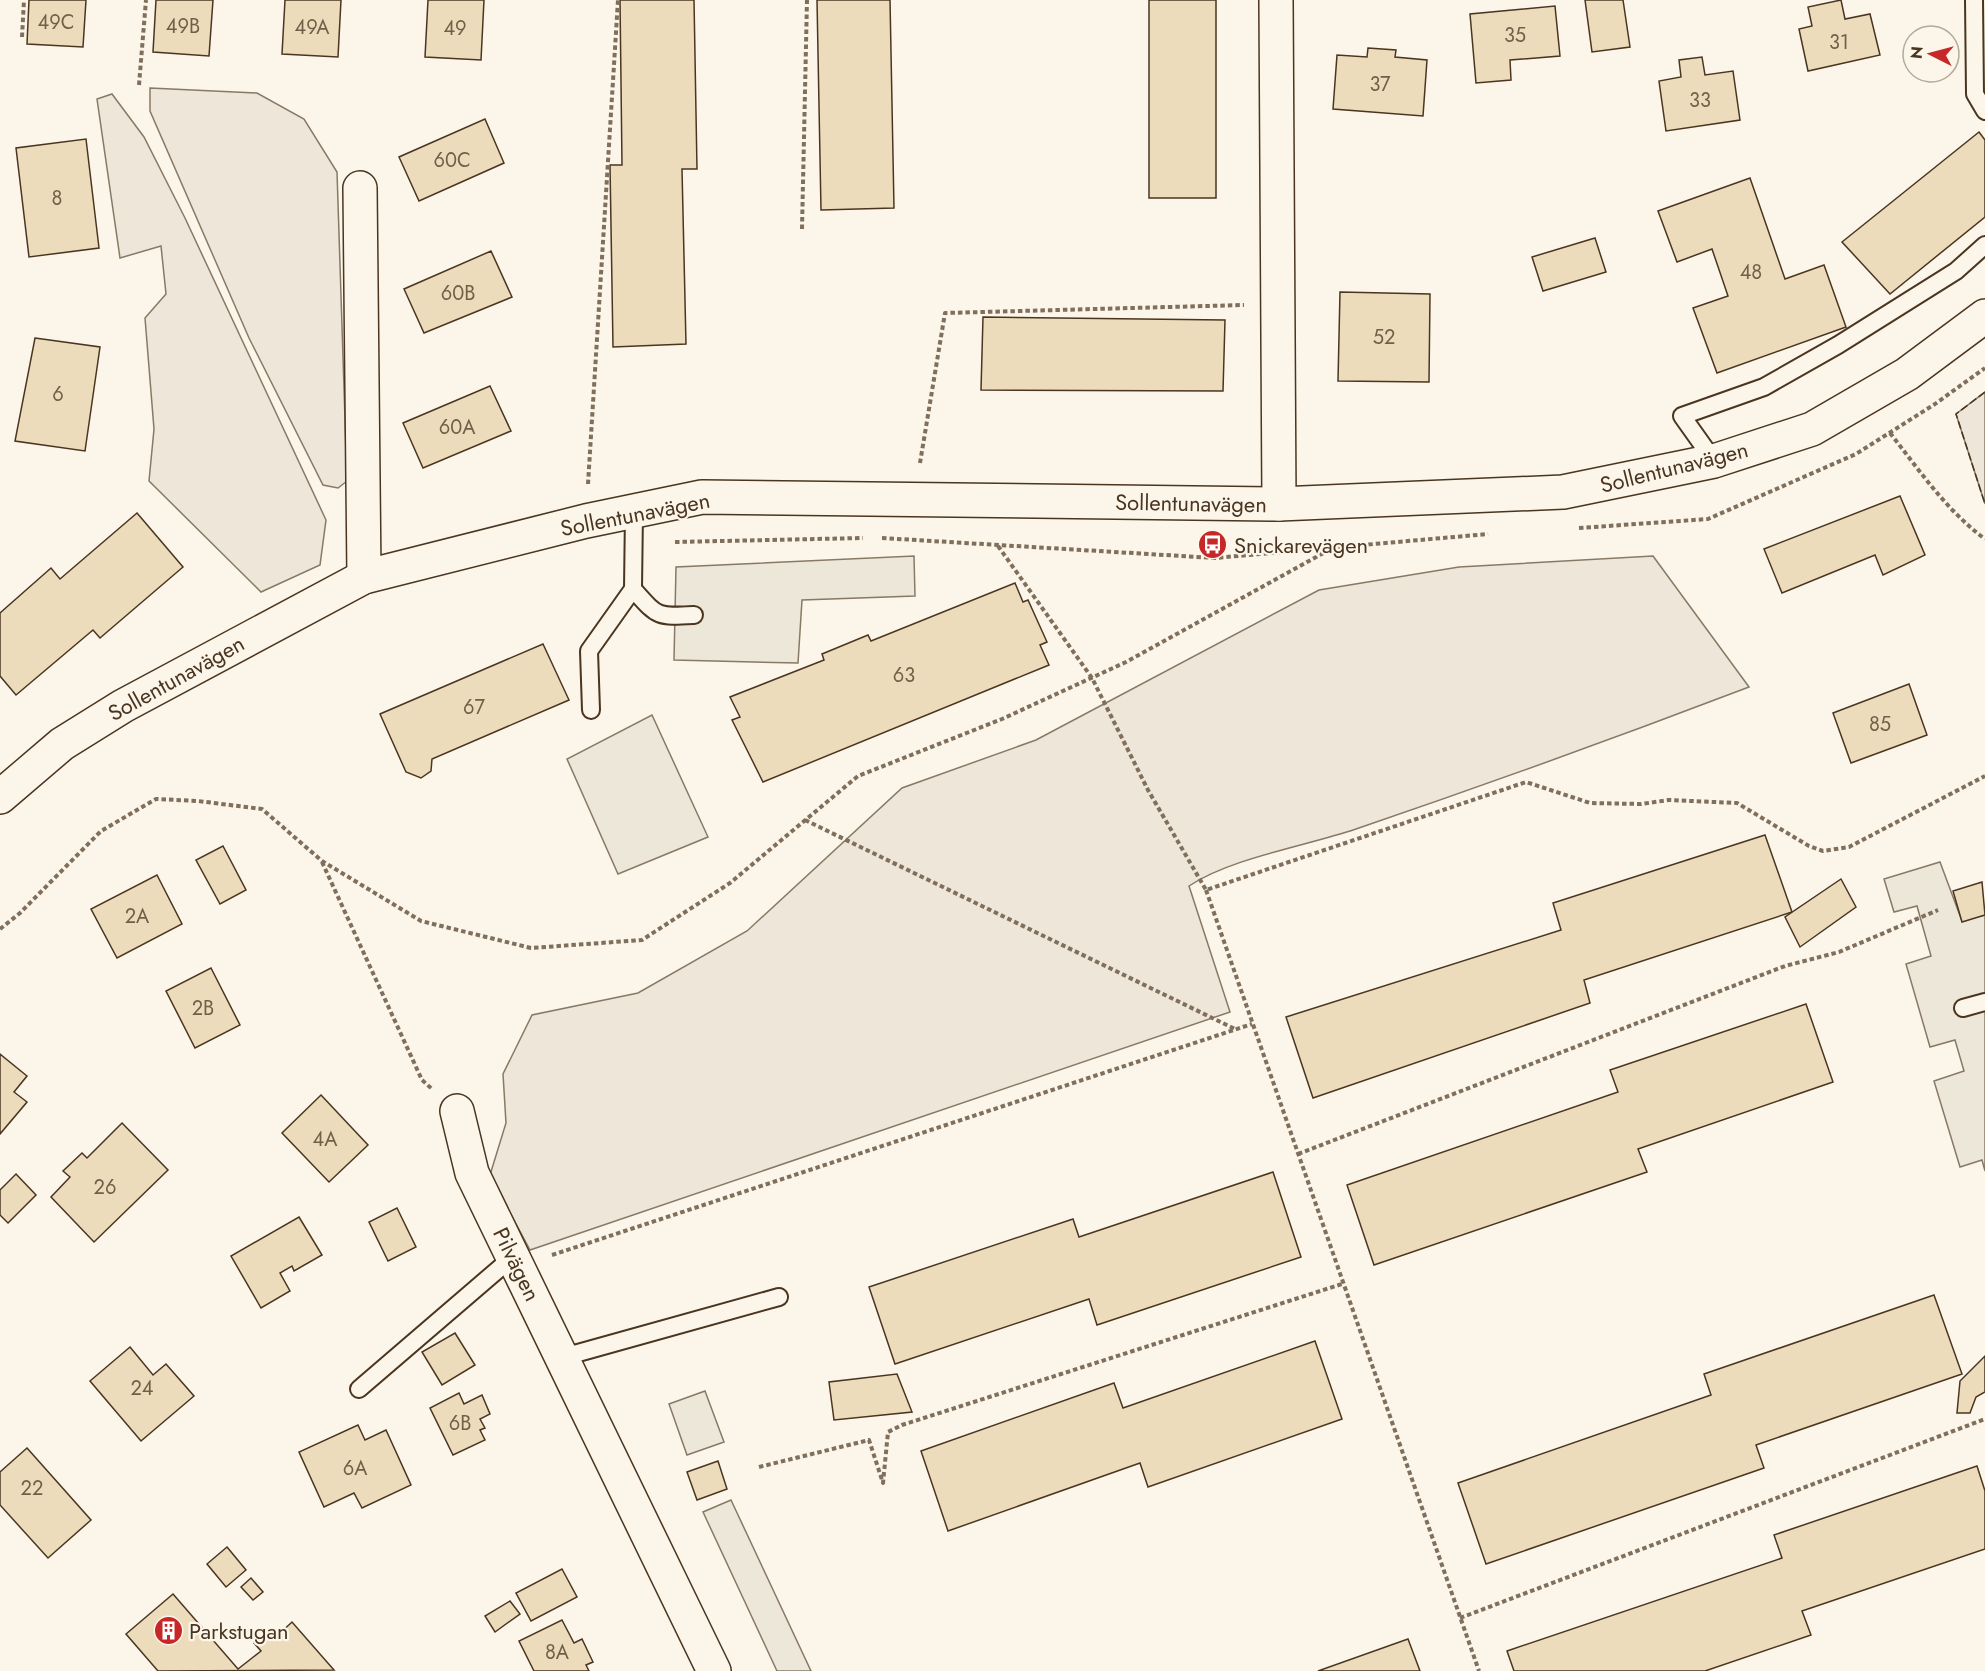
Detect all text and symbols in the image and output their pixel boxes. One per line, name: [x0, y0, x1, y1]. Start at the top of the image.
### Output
house number: 49C: [38, 8, 74, 37]
house number: 49B: [166, 12, 200, 41]
house number: 49A: [295, 13, 330, 42]
house number: 49: [443, 14, 467, 43]
house number: 35: [1504, 21, 1526, 50]
north arrow: [1901, 24, 1961, 84]
house number: 31: [1829, 28, 1849, 57]
text: N: [1904, 45, 1929, 60]
house number: 37: [1369, 70, 1391, 99]
house number: 33: [1689, 86, 1711, 115]
house number: 60C: [433, 146, 471, 175]
house number: 8: [52, 184, 62, 213]
house number: 48: [1740, 258, 1762, 287]
house number: 60B: [441, 279, 475, 308]
house number: 52: [1373, 323, 1395, 352]
house number: 6: [52, 380, 64, 409]
house number: 60A: [439, 413, 476, 442]
street label: Sollentunavägen: [1597, 433, 1751, 501]
street label: Sollentunavägen: [557, 484, 713, 544]
street label: Sollentunavägen: [1115, 486, 1267, 520]
bus stop icon: Snickarevägen: [1197, 529, 1229, 561]
place label: Snickarevägen: [1234, 529, 1368, 561]
street label: Sollentunavägen: [102, 627, 250, 729]
house number: 63: [893, 661, 915, 690]
house number: 67: [463, 693, 486, 722]
house number: 85: [1869, 710, 1891, 739]
house number: 2A: [125, 902, 150, 931]
house number: 2B: [192, 994, 214, 1023]
house number: 4A: [313, 1125, 338, 1154]
house number: 26: [94, 1173, 116, 1202]
street label: Pilvägen: [485, 1222, 549, 1306]
house number: 24: [130, 1374, 154, 1403]
house number: 6B: [449, 1409, 471, 1438]
house number: 6A: [343, 1454, 368, 1483]
house number: 22: [21, 1474, 43, 1503]
building icon: Parkstugan: [152, 1615, 184, 1647]
place label: Parkstugan: [189, 1615, 289, 1647]
house number: 8A: [545, 1638, 570, 1667]

